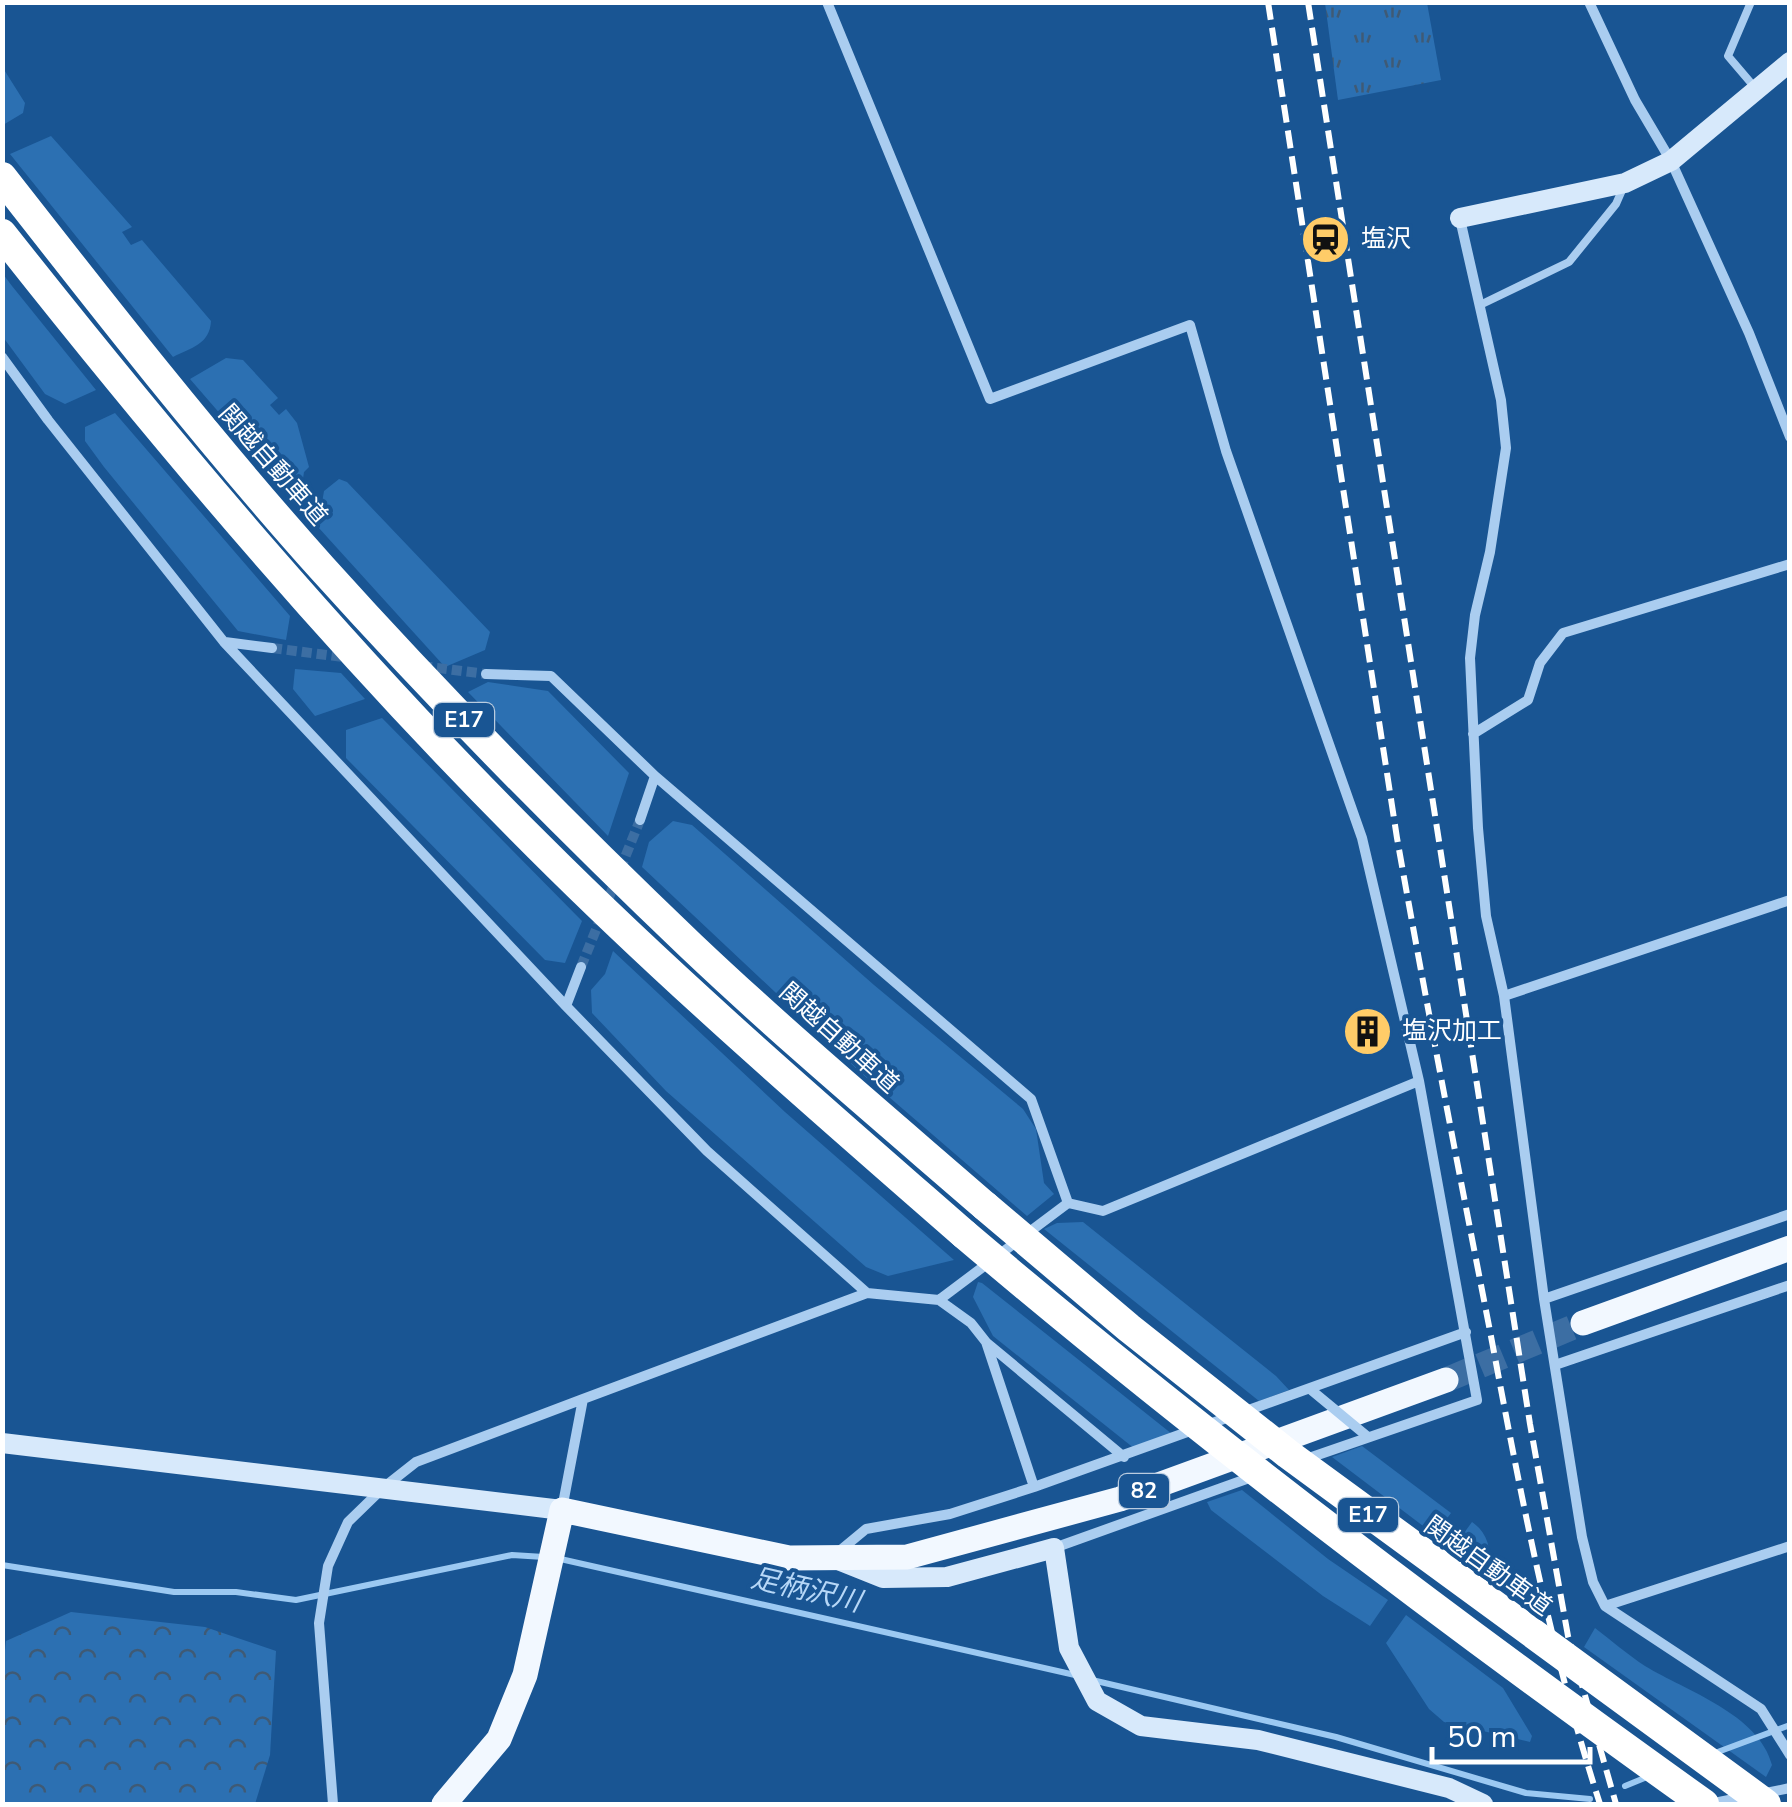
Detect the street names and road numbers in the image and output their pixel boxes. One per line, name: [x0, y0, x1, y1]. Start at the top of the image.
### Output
street label: 関越自動車道: [211, 397, 335, 533]
road number: E17: [434, 703, 494, 737]
street label: 関越自動車道: [772, 975, 906, 1101]
road number: 82: [1119, 1474, 1169, 1508]
road number: E17: [1338, 1498, 1398, 1532]
street label: 関越自動車道: [1417, 1508, 1559, 1624]

